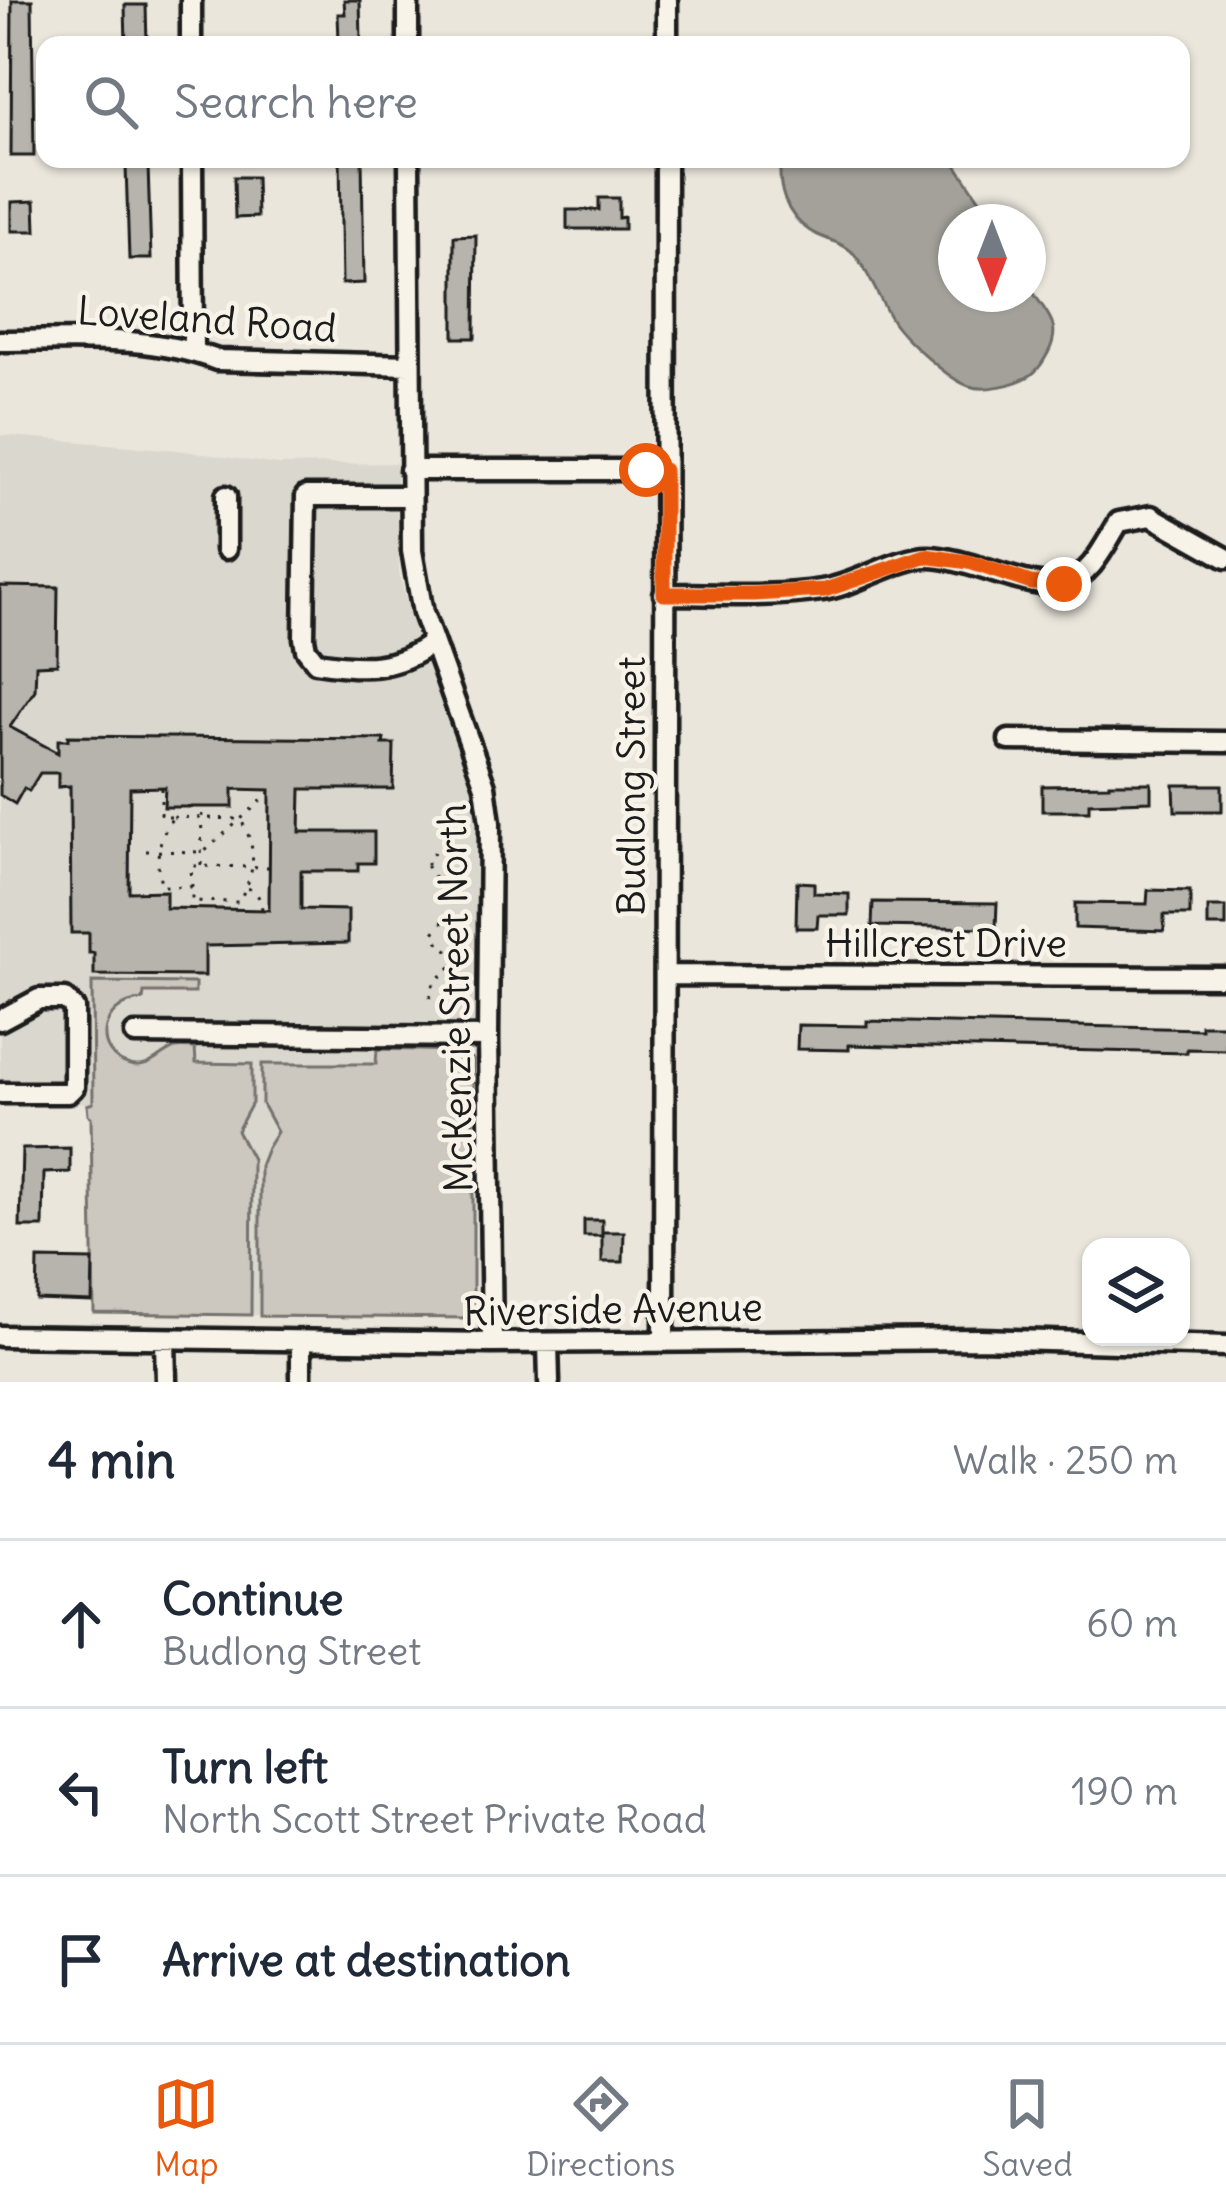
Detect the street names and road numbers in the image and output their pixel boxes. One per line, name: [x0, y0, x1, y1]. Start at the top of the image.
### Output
street label: Loveland Road: [76, 286, 338, 353]
street label: Budlong Street: [607, 656, 656, 916]
street label: McKenzie Street North: [428, 803, 483, 1193]
street label: Hillcrest Drive: [825, 919, 1067, 968]
street label: Riverside Avenue: [463, 1282, 763, 1337]

